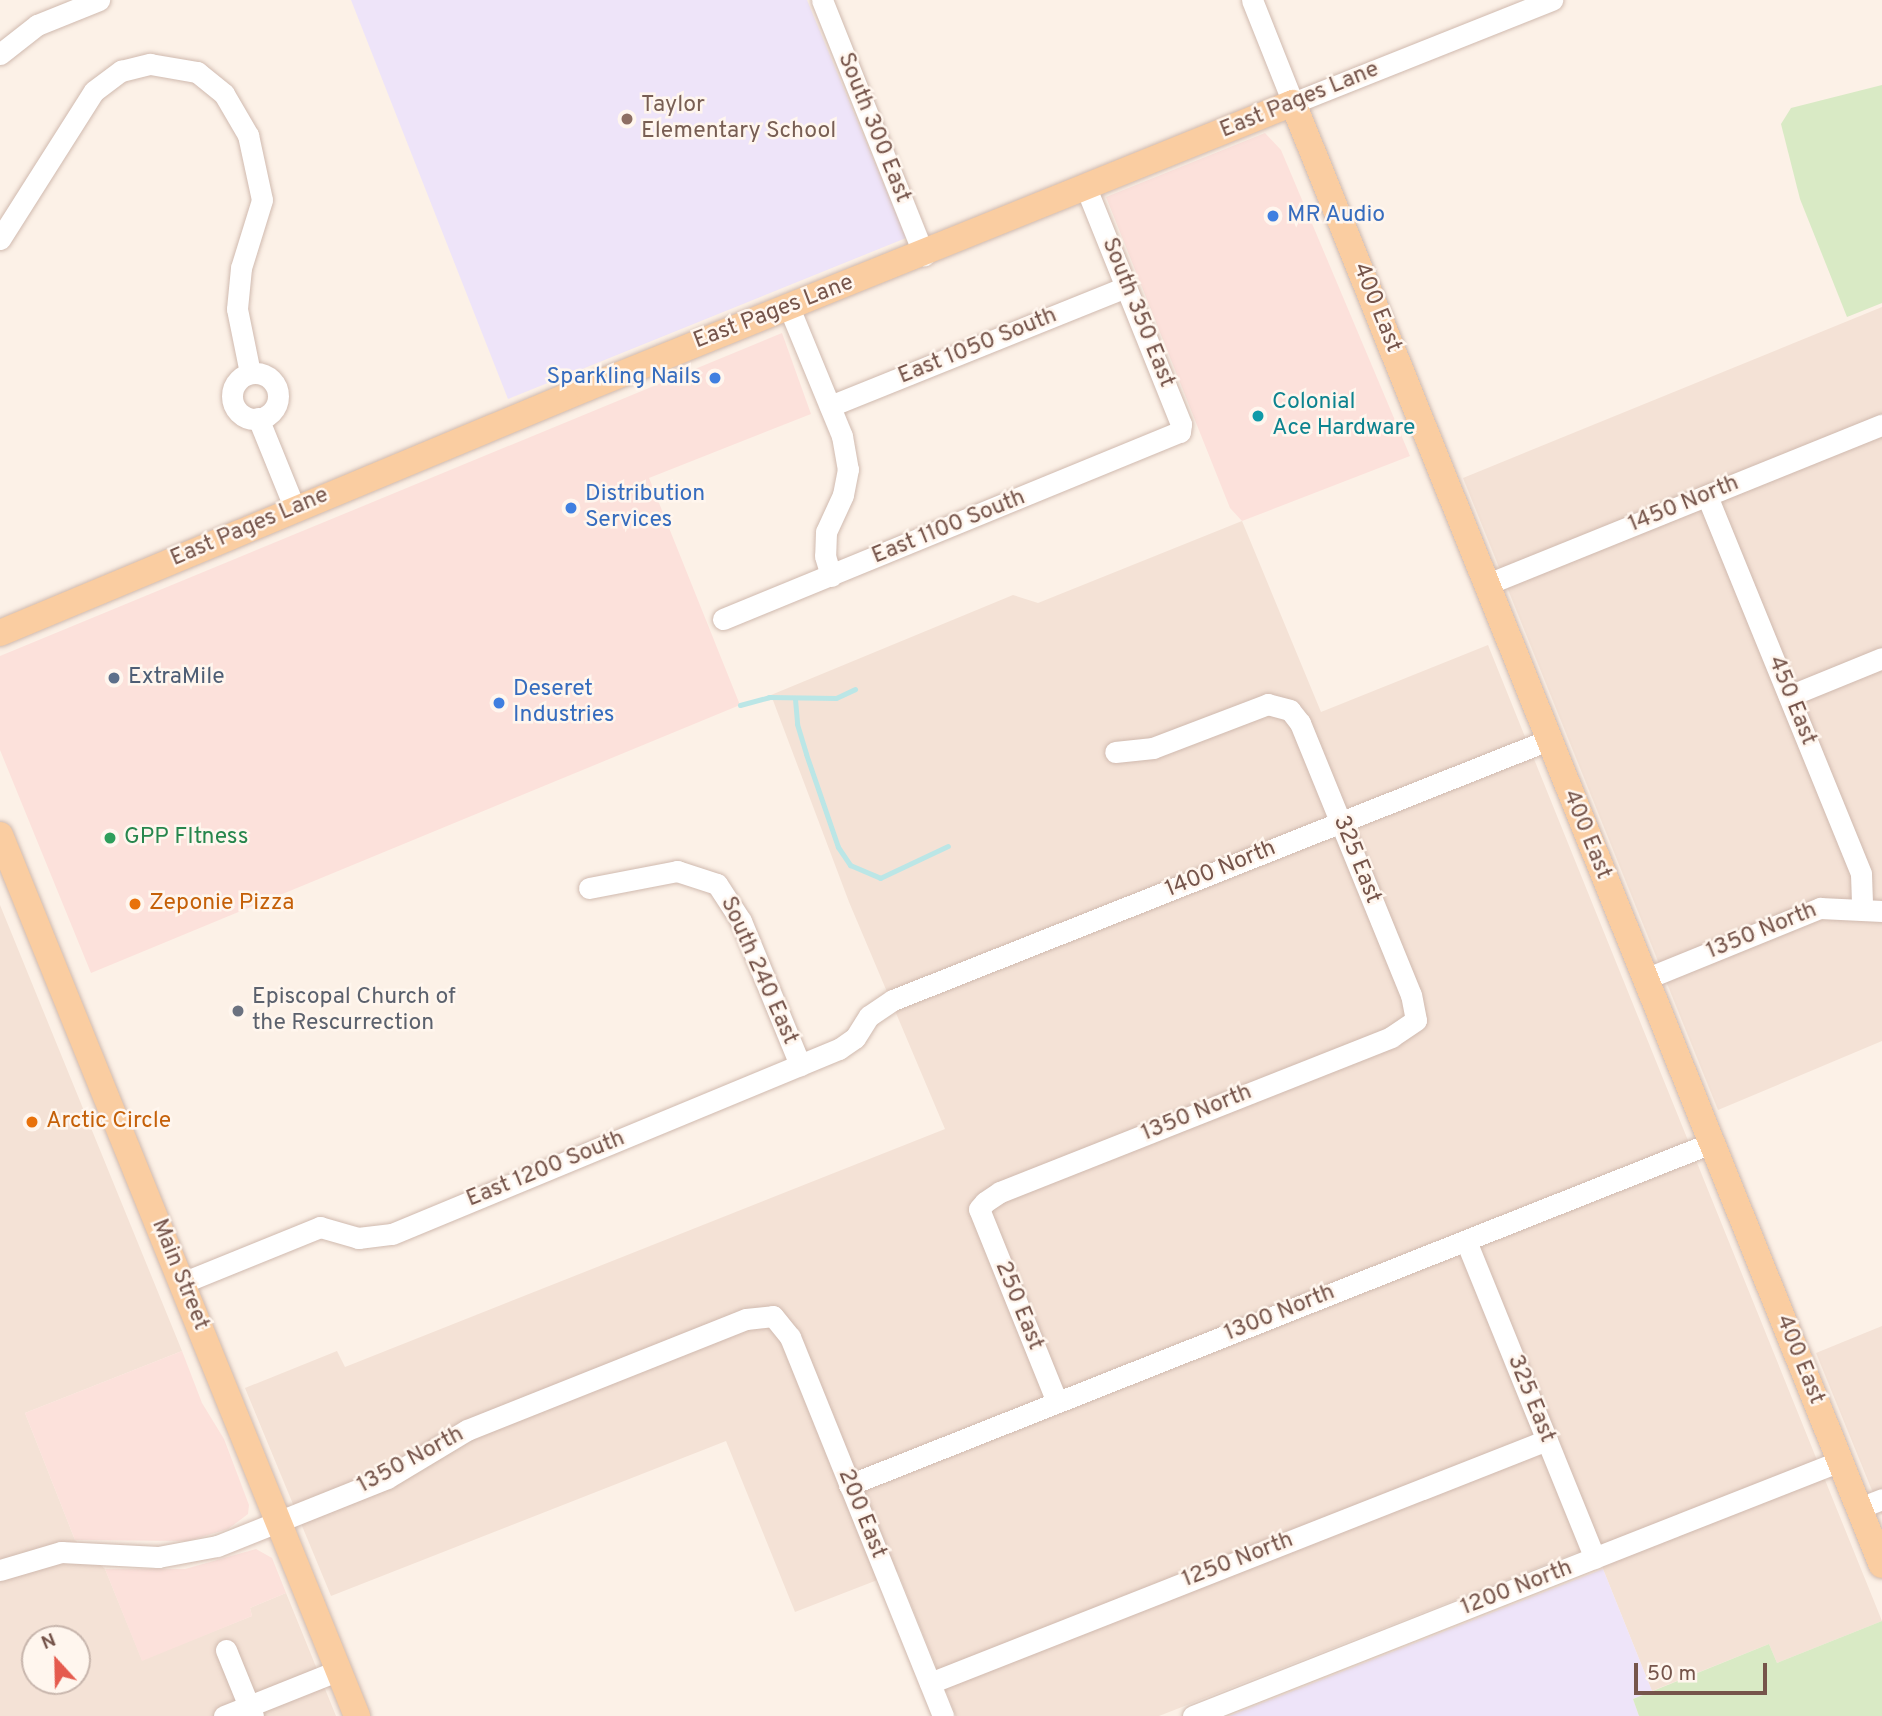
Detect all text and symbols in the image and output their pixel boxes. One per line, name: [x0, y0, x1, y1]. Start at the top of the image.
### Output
street label: South 300 East: [830, 49, 916, 207]
street label: East Pages Lane: [1216, 57, 1384, 145]
place label: Taylor Elementary School: [641, 92, 836, 146]
marker: Taylor Elementary School: [619, 111, 635, 127]
place label: MR Audio: [1287, 202, 1386, 230]
marker: MR Audio: [1265, 208, 1281, 224]
street label: South 350 East: [1094, 234, 1180, 392]
street label: 400 East: [1346, 259, 1406, 357]
street label: East Pages Lane: [690, 270, 858, 356]
street label: East 1050 South: [895, 303, 1061, 391]
place label: Sparkling Nails: [547, 364, 701, 392]
marker: Sparkling Nails: [707, 370, 723, 386]
place label: Colonial Ace Hardware: [1272, 389, 1415, 443]
marker: Colonial Ace Hardware: [1250, 408, 1266, 424]
street label: 1450 North: [1625, 470, 1743, 540]
place label: Distribution Services: [585, 481, 705, 535]
street label: East Pages Lane: [167, 482, 333, 574]
street label: East 1100 South: [868, 485, 1030, 571]
marker: Distribution Services: [563, 500, 579, 516]
street label: 450 East: [1761, 652, 1821, 750]
place label: ExtraMile: [128, 664, 225, 692]
marker: ExtraMile: [106, 670, 122, 686]
place label: Deseret Industries: [513, 676, 615, 730]
marker: Deseret Industries: [491, 695, 507, 711]
street label: 400 East: [1556, 786, 1616, 884]
street label: 325 East: [1326, 812, 1386, 908]
place label: GPP FItness: [124, 824, 248, 852]
marker: GPP FItness: [102, 830, 118, 846]
street label: 1400 North: [1162, 835, 1280, 905]
place label: Zeponie Pizza: [149, 890, 294, 918]
street label: South 240 East: [713, 893, 803, 1049]
marker: Zeponie Pizza: [127, 896, 143, 912]
street label: 1350 North: [1703, 897, 1821, 967]
place label: Episcopal Church of the Rescurrection: [252, 984, 456, 1038]
marker: Episcopal Church of the Rescurrection: [230, 1003, 246, 1019]
street label: 1350 North: [1138, 1079, 1256, 1149]
place label: Arctic Circle: [46, 1108, 171, 1136]
marker: Arctic Circle: [24, 1114, 40, 1130]
street label: East 1200 South: [463, 1126, 629, 1214]
street label: Main Street: [144, 1215, 214, 1335]
street label: 250 East: [988, 1257, 1048, 1355]
street label: 1300 North: [1221, 1279, 1339, 1349]
street label: 400 East: [1769, 1311, 1829, 1409]
street label: 325 East: [1500, 1351, 1560, 1447]
street label: 1350 North: [353, 1422, 469, 1500]
street label: 200 East: [831, 1465, 891, 1563]
street label: 1250 North: [1179, 1527, 1297, 1595]
street label: 1200 North: [1457, 1555, 1577, 1623]
north arrow: [21, 1625, 91, 1695]
text: N: [38, 1629, 60, 1656]
scale bar: [1637, 1650, 1770, 1694]
text: 50 m: [1647, 1661, 1696, 1688]

